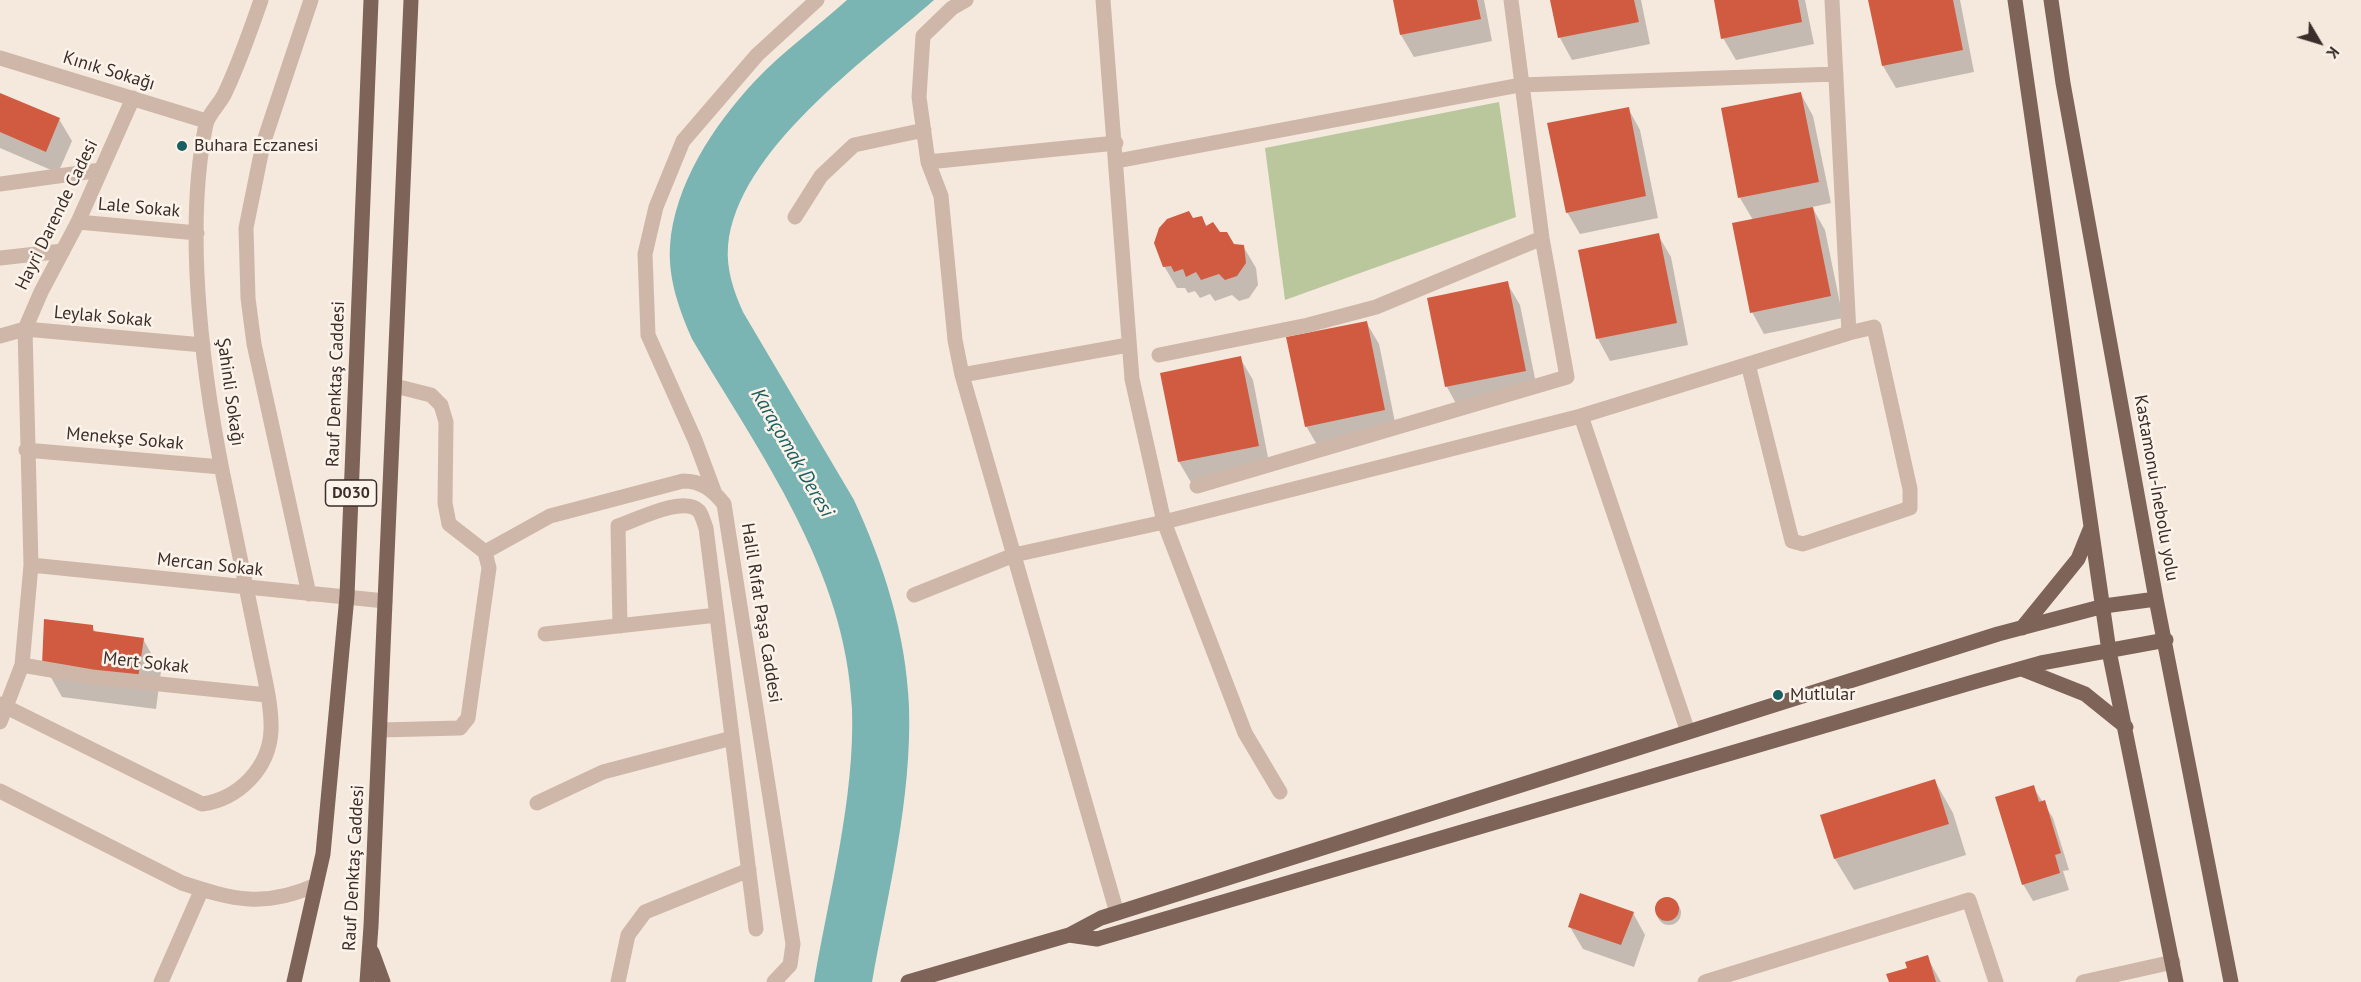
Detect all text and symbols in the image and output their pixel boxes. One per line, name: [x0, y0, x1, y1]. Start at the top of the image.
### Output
north arrow: [2289, 12, 2349, 72]
text: K: [2322, 43, 2344, 63]
street label: Kınık Sokağı: [60, 47, 158, 95]
place label: Buhara Eczanesi: [194, 135, 319, 157]
street label: Hayri Darende Cadesi: [11, 136, 103, 294]
marker: Buhara Eczanesi: [175, 139, 189, 153]
street label: Lale Sokak: [97, 194, 181, 222]
street label: Rauf Denktaş Caddesi: [322, 301, 350, 467]
street label: Leylak Sokak: [53, 302, 153, 332]
street label: Şahinli Sokağı: [212, 336, 248, 448]
water label: Karaçomak Deresi: [745, 384, 839, 522]
street label: Kastamonu-İnebolu yolu: [2129, 393, 2183, 583]
street label: Menekşe Sokak: [65, 423, 185, 455]
road number: D030: [326, 480, 376, 506]
street label: Halil Rıfat Paşa Caddesi: [736, 522, 786, 704]
street label: Mercan Sokak: [156, 549, 264, 581]
street label: Mert Sokak: [102, 648, 190, 678]
place label: Mutlular: [1790, 684, 1855, 706]
marker: Mutlular: [1771, 688, 1785, 702]
street label: Rauf Denktaş Caddesi: [339, 784, 369, 952]

